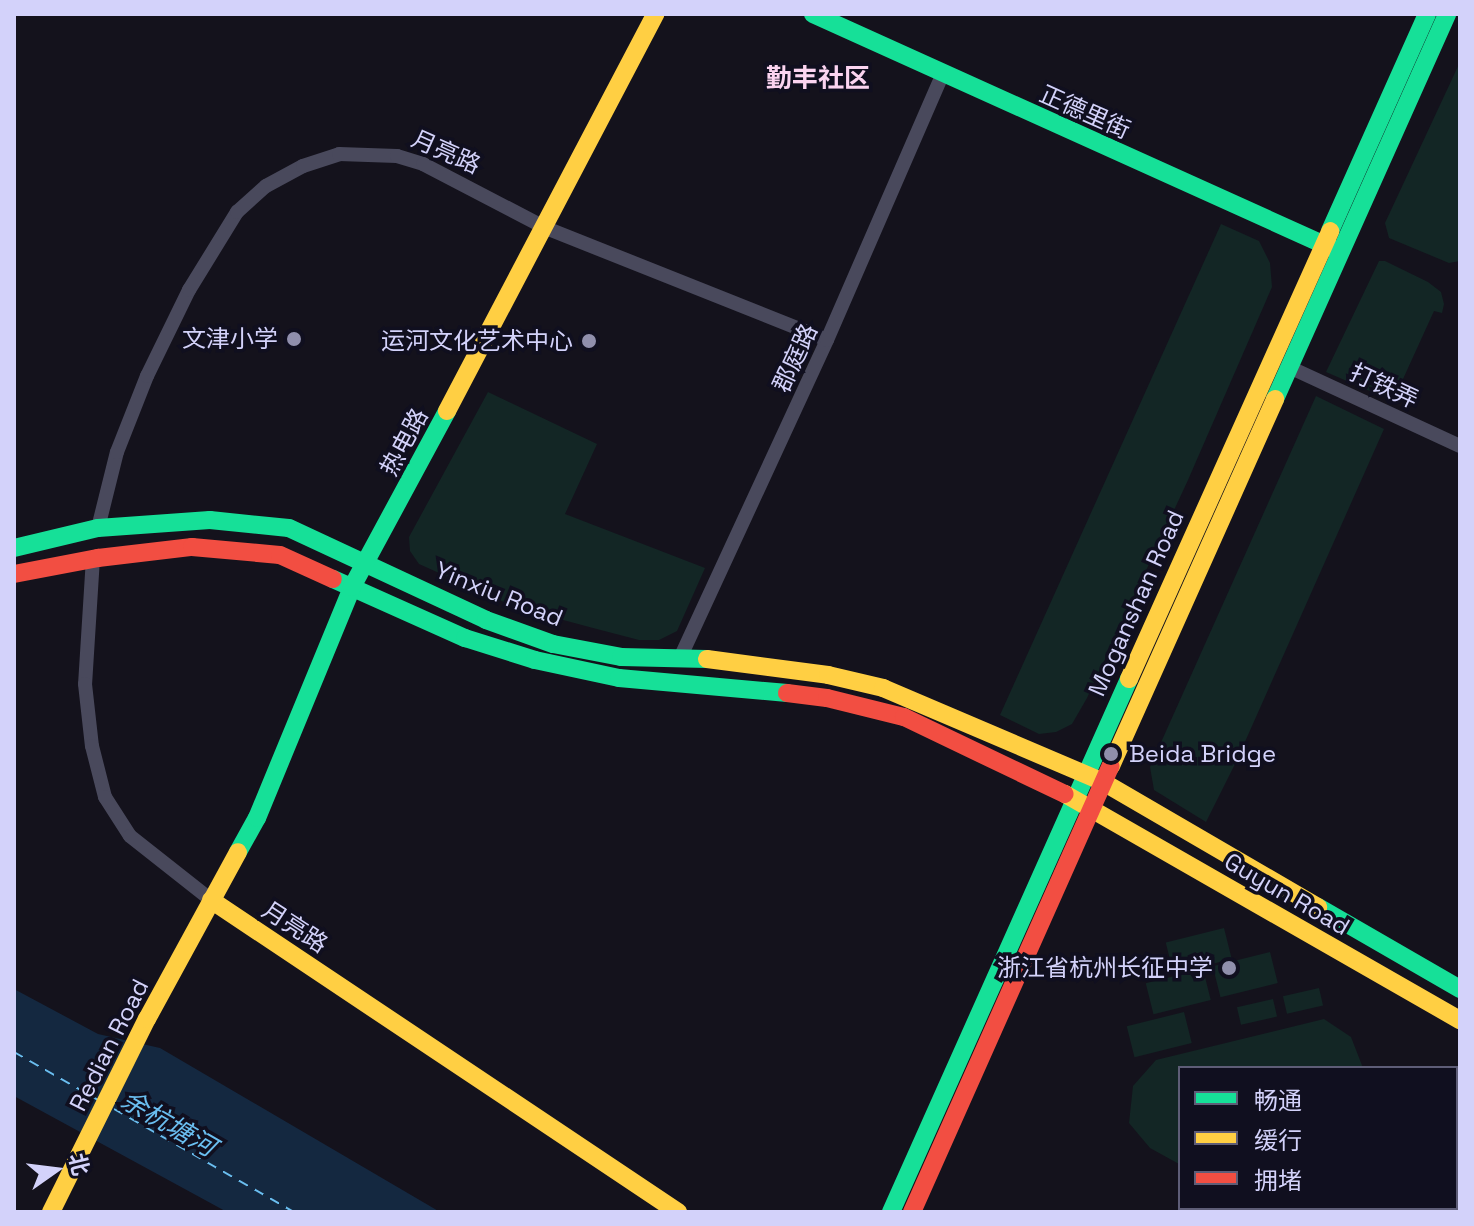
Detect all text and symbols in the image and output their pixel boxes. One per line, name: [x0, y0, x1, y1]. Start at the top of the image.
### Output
district label: 勤丰社区: [766, 63, 870, 95]
street label: 正德里街: [1035, 79, 1135, 145]
street label: 月亮路: [407, 124, 485, 180]
street label: 郡庭路: [767, 319, 823, 397]
place label: 文津小学: [182, 325, 278, 353]
place label: 运河文化艺术中心: [381, 327, 573, 355]
marker: 文津小学: [285, 330, 303, 348]
marker: 运河文化艺术中心: [580, 332, 598, 350]
street label: 打铁弄: [1345, 358, 1423, 414]
street label: 热电路: [374, 403, 434, 481]
street label: Moganshan Road: [1082, 506, 1190, 700]
street label: Yinxiu Road: [431, 555, 567, 633]
place label: Beida Bridge: [1129, 740, 1276, 768]
marker: Beida Bridge: [1100, 743, 1122, 765]
street label: Guyun Road: [1219, 847, 1355, 941]
street label: 月亮路: [257, 895, 333, 959]
place label: 浙江省杭州长征中学: [997, 954, 1213, 982]
marker: 浙江省杭州长征中学: [1220, 959, 1238, 977]
street label: Redian Road: [63, 974, 155, 1116]
legend: [1178, 1066, 1458, 1210]
water label: 余杭塘河: [115, 1084, 221, 1164]
text: 畅通: [1254, 1085, 1302, 1116]
text: 缓行: [1254, 1125, 1302, 1156]
north arrow: [16, 1130, 96, 1210]
text: 北: [63, 1150, 96, 1178]
text: 拥堵: [1254, 1165, 1302, 1196]

